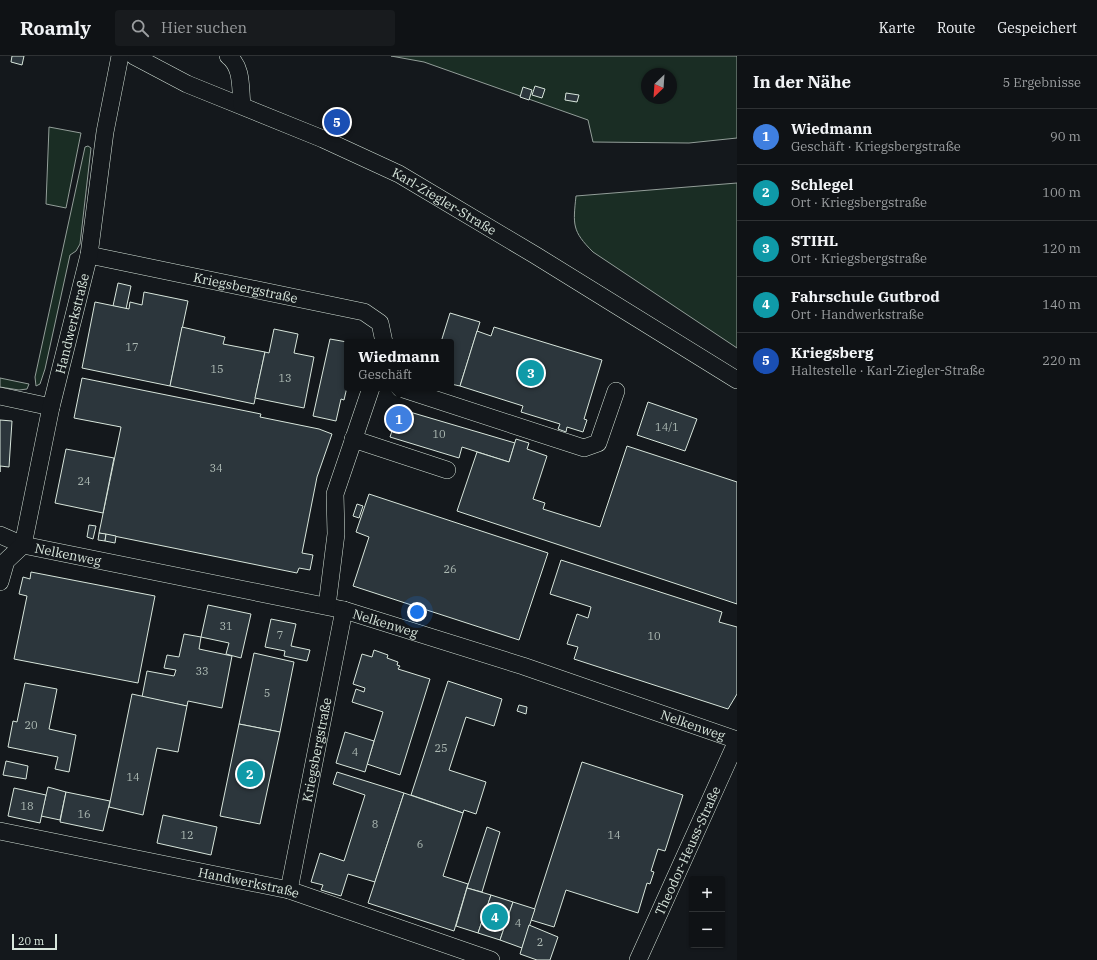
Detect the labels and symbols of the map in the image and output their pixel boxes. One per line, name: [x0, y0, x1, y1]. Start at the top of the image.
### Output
north arrow: [641, 68, 677, 104]
pin: 5: [324, 107, 350, 137]
street label: Karl-Ziegler-Straße: [389, 164, 499, 239]
street label: Kriegsbergstraße: [192, 269, 299, 307]
street label: Handwerkstraße: [52, 272, 93, 376]
house number: 17: [125, 340, 139, 354]
pin: 3: [518, 358, 544, 388]
house number: 15: [210, 362, 224, 376]
house number: 13: [278, 371, 292, 385]
pin: 1: [386, 404, 412, 434]
house number: 14/1: [655, 420, 679, 434]
house number: 10: [432, 427, 446, 441]
house number: 34: [209, 461, 223, 475]
house number: 24: [77, 474, 91, 488]
street label: Nelkenweg: [33, 540, 103, 570]
house number: 26: [443, 562, 457, 576]
your location: [407, 602, 427, 622]
street label: Nelkenweg: [350, 605, 420, 642]
house number: 31: [219, 619, 233, 633]
house number: 7: [277, 628, 283, 642]
house number: 10: [647, 629, 661, 643]
house number: 33: [195, 664, 209, 678]
house number: 5: [264, 686, 270, 700]
street label: Kriegsbergstraße: [298, 696, 336, 803]
street label: Nelkenweg: [658, 706, 728, 744]
house number: 20: [24, 718, 38, 732]
house number: 25: [434, 741, 448, 755]
house number: 4: [352, 745, 359, 759]
pin: 2: [237, 759, 263, 789]
house number: 14: [126, 770, 140, 784]
street label: Theodor-Heuss-Straße: [651, 783, 725, 918]
house number: 18: [20, 799, 34, 813]
house number: 16: [77, 807, 91, 821]
house number: 8: [372, 817, 378, 831]
house number: 12: [180, 828, 194, 842]
house number: 14: [607, 828, 621, 842]
house number: 6: [417, 837, 423, 851]
street label: Handwerkstraße: [197, 864, 302, 902]
pin: 4: [482, 902, 508, 932]
house number: 4: [515, 916, 522, 930]
scale bar: [12, 932, 57, 951]
house number: 2: [537, 935, 543, 949]

